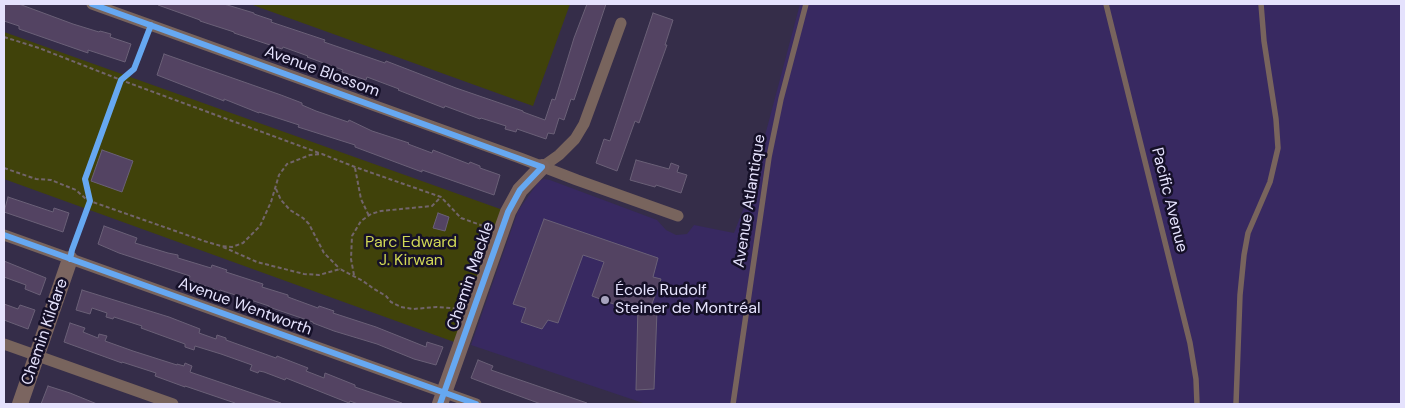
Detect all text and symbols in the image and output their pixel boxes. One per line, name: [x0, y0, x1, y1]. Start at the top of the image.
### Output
street label: Avenue Blossom: [262, 42, 382, 102]
street label: Avenue Atlantique: [730, 133, 770, 269]
street label: Pacific Avenue: [1147, 146, 1191, 254]
street label: Chemin Mackle: [443, 219, 499, 333]
park label: Parc Edward J. Kirwan: [365, 233, 457, 271]
street label: Avenue Wentworth: [176, 274, 314, 340]
street label: Chemin Kildare: [18, 276, 72, 388]
place label: École Rudolf Steiner de Montréal: [615, 281, 760, 319]
marker: École Rudolf Steiner de Montréal: [599, 294, 611, 306]

